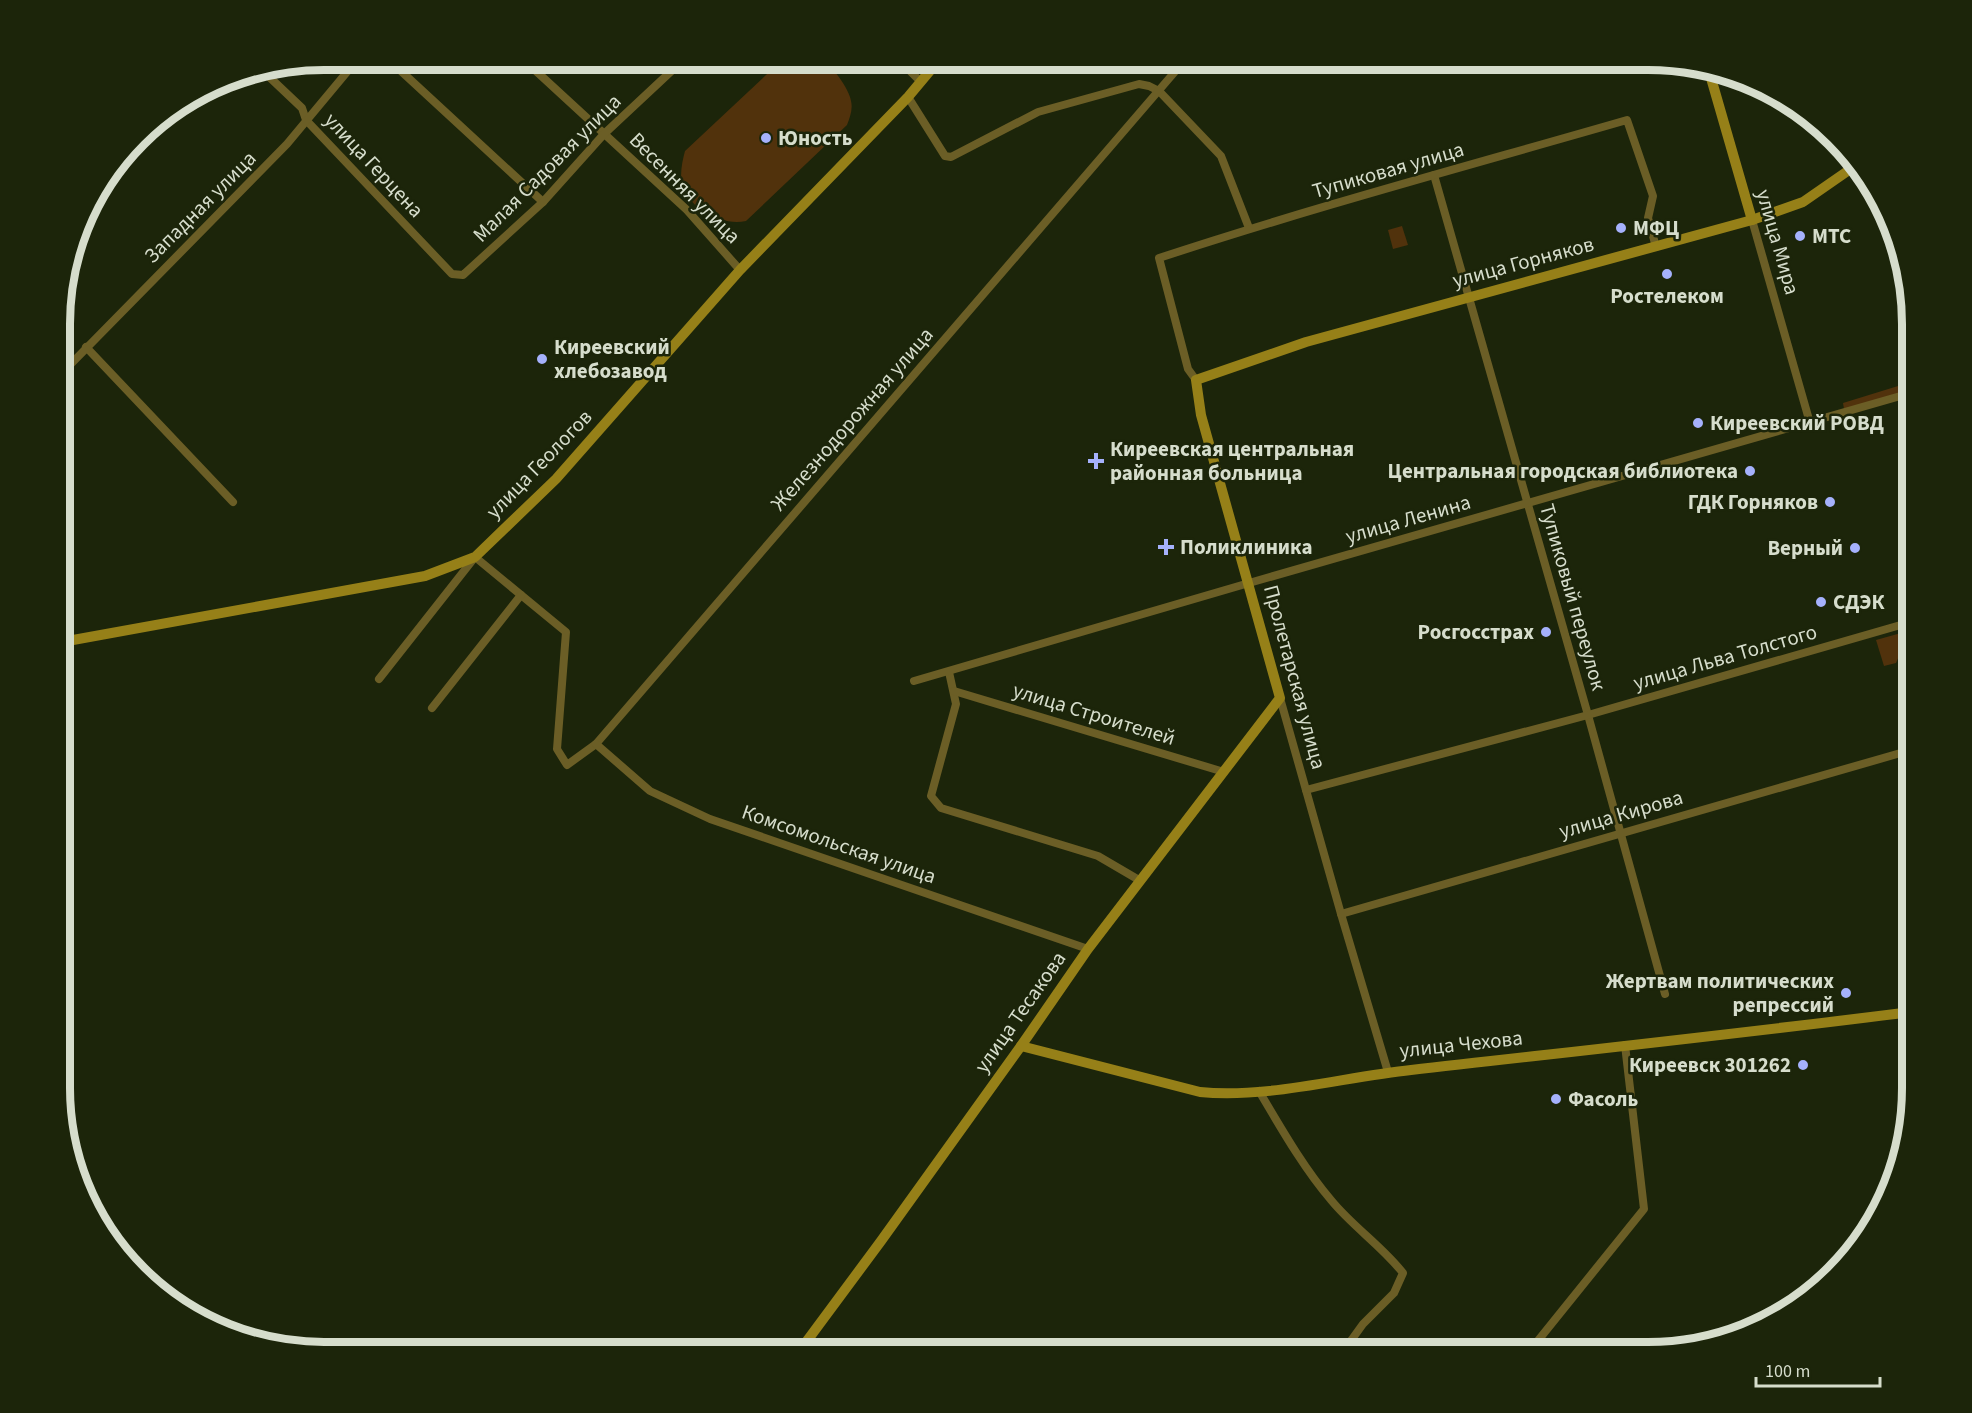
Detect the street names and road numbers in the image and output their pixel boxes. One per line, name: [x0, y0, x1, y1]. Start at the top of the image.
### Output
street label: Малая Садовая улица: [466, 87, 628, 249]
street label: улица Герцена: [317, 106, 431, 224]
street label: Весенняя улица: [622, 125, 748, 251]
street label: Тупиковая улица: [1309, 134, 1467, 206]
street label: Западная улица: [137, 144, 263, 270]
street label: улица Мира: [1749, 186, 1807, 298]
street label: улица Горняков: [1449, 229, 1597, 295]
street label: Железнодорожная улица: [764, 321, 940, 517]
street label: улица Геологов: [479, 403, 599, 525]
street label: улица Ленина: [1342, 487, 1474, 551]
street label: Тупиковый переулок: [1532, 500, 1614, 694]
street label: Пролетарская улица: [1256, 581, 1334, 773]
street label: улица Льва Толстого: [1630, 616, 1820, 698]
street label: улица Строителей: [1009, 675, 1179, 753]
street label: улица Кирова: [1556, 782, 1686, 846]
street label: Комсомольская улица: [738, 797, 940, 891]
street label: улица Тесакова: [967, 945, 1073, 1079]
street label: улица Чехова: [1398, 1023, 1524, 1065]

